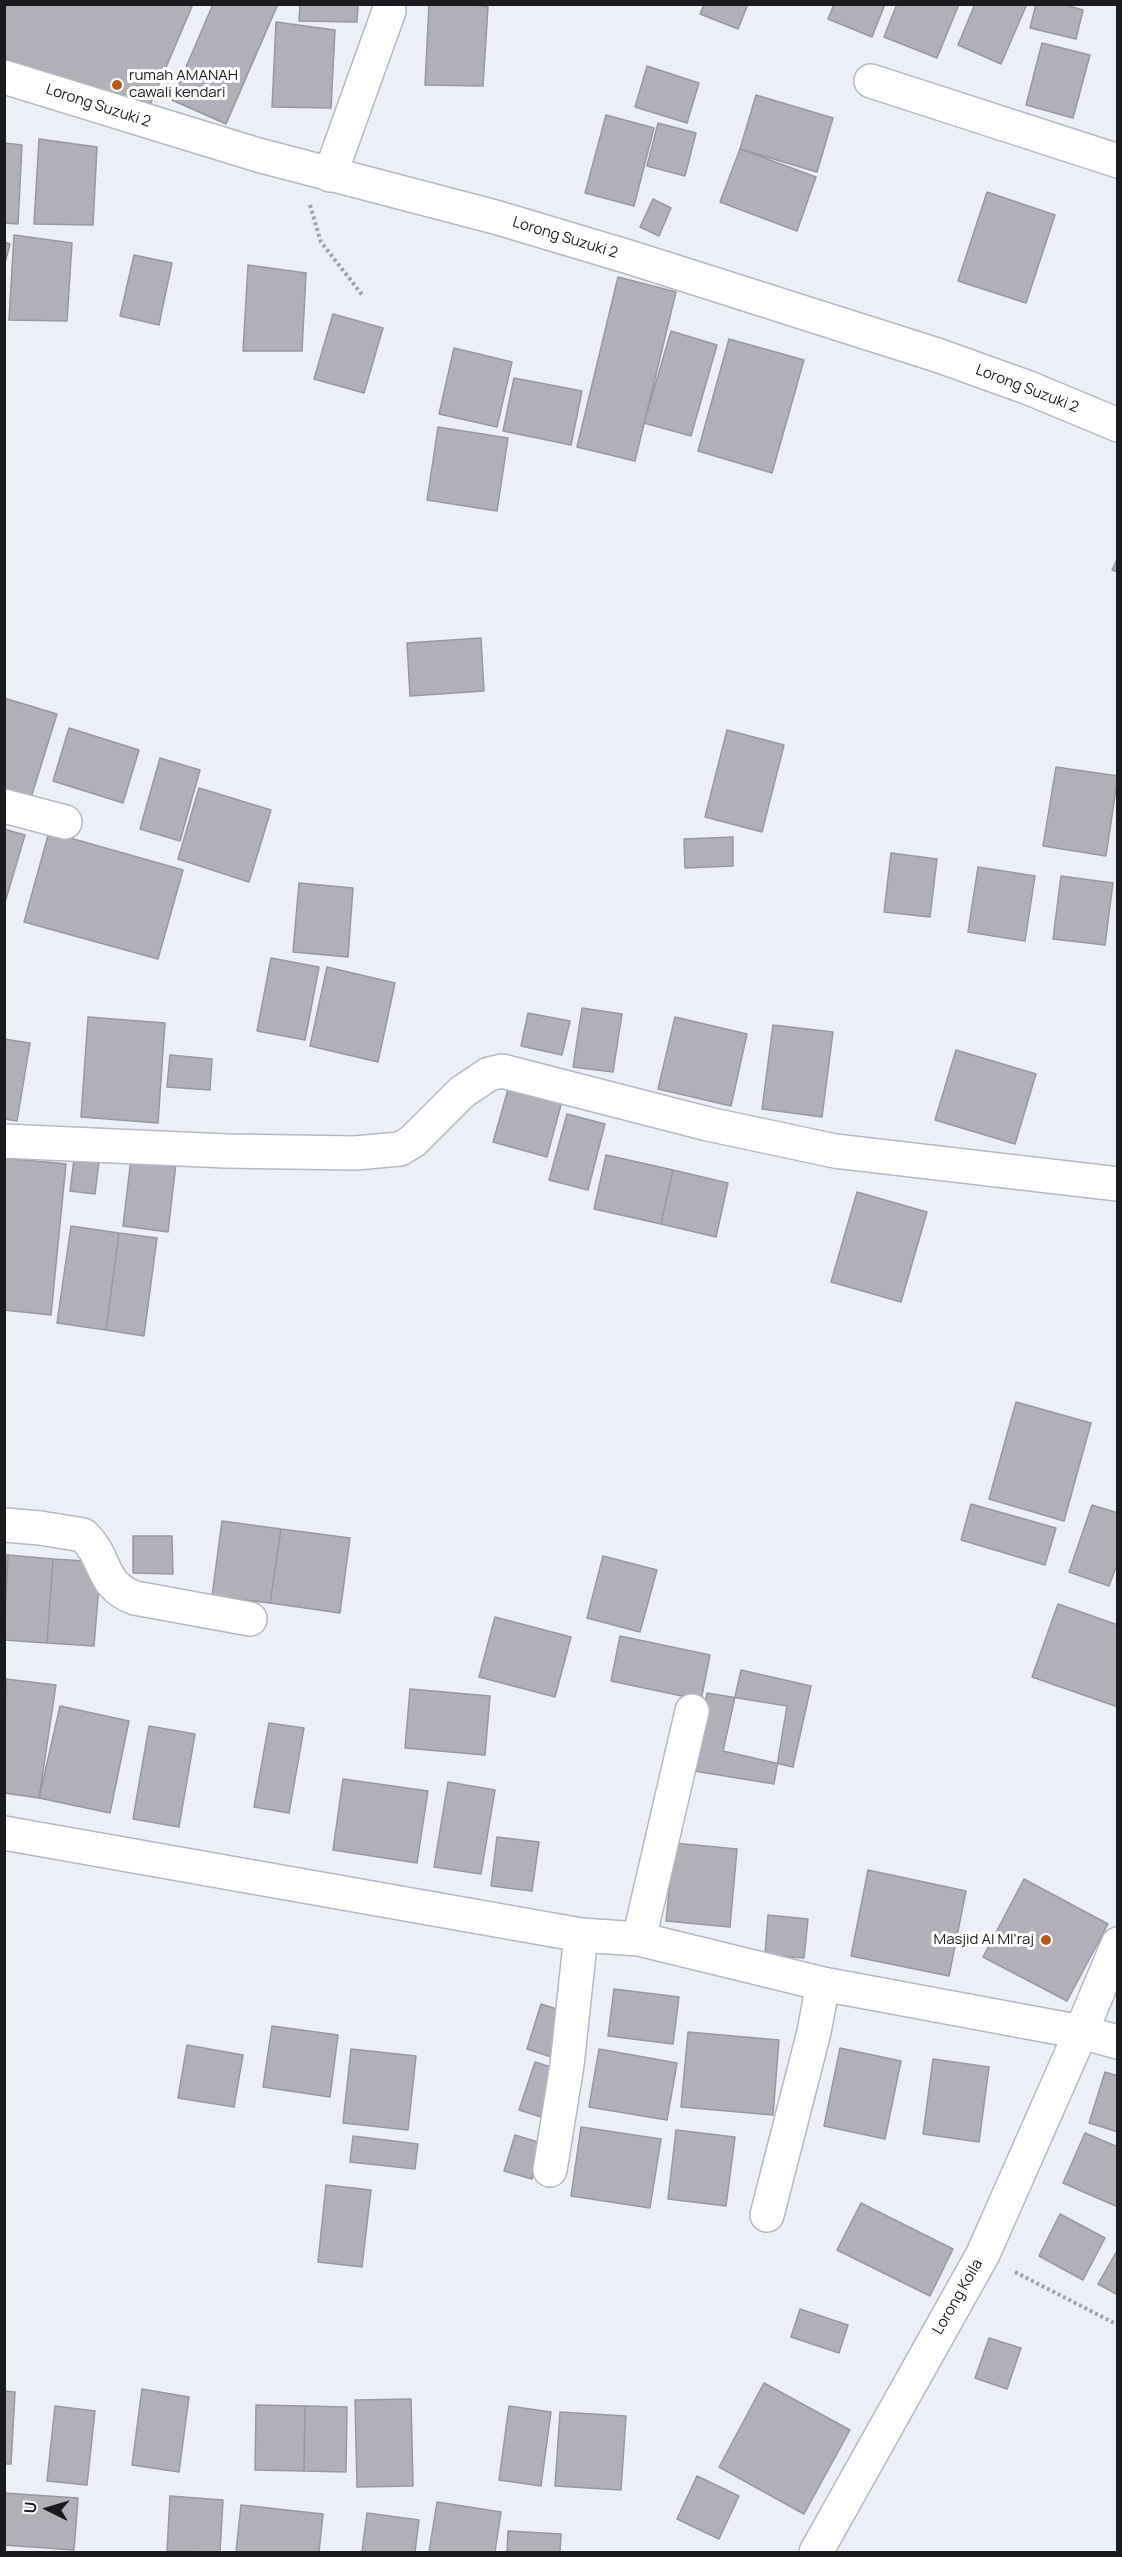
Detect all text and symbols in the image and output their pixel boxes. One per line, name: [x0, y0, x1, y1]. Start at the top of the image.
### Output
place label: rumah AMANAH cawali kendari: [129, 67, 238, 102]
marker: rumah AMANAH cawali kendari: [110, 78, 124, 92]
street label: Lorong Suzuki 2: [43, 81, 153, 131]
street label: Lorong Suzuki 2: [510, 213, 620, 263]
street label: Lorong Suzuki 2: [973, 361, 1081, 417]
place label: Masjid Al MI'raj: [934, 1931, 1034, 1949]
marker: Masjid Al MI'raj: [1039, 1933, 1053, 1947]
street label: Lorong Koila: [929, 2256, 987, 2338]
north arrow: [18, 2479, 78, 2539]
text: U: [19, 2501, 42, 2514]

